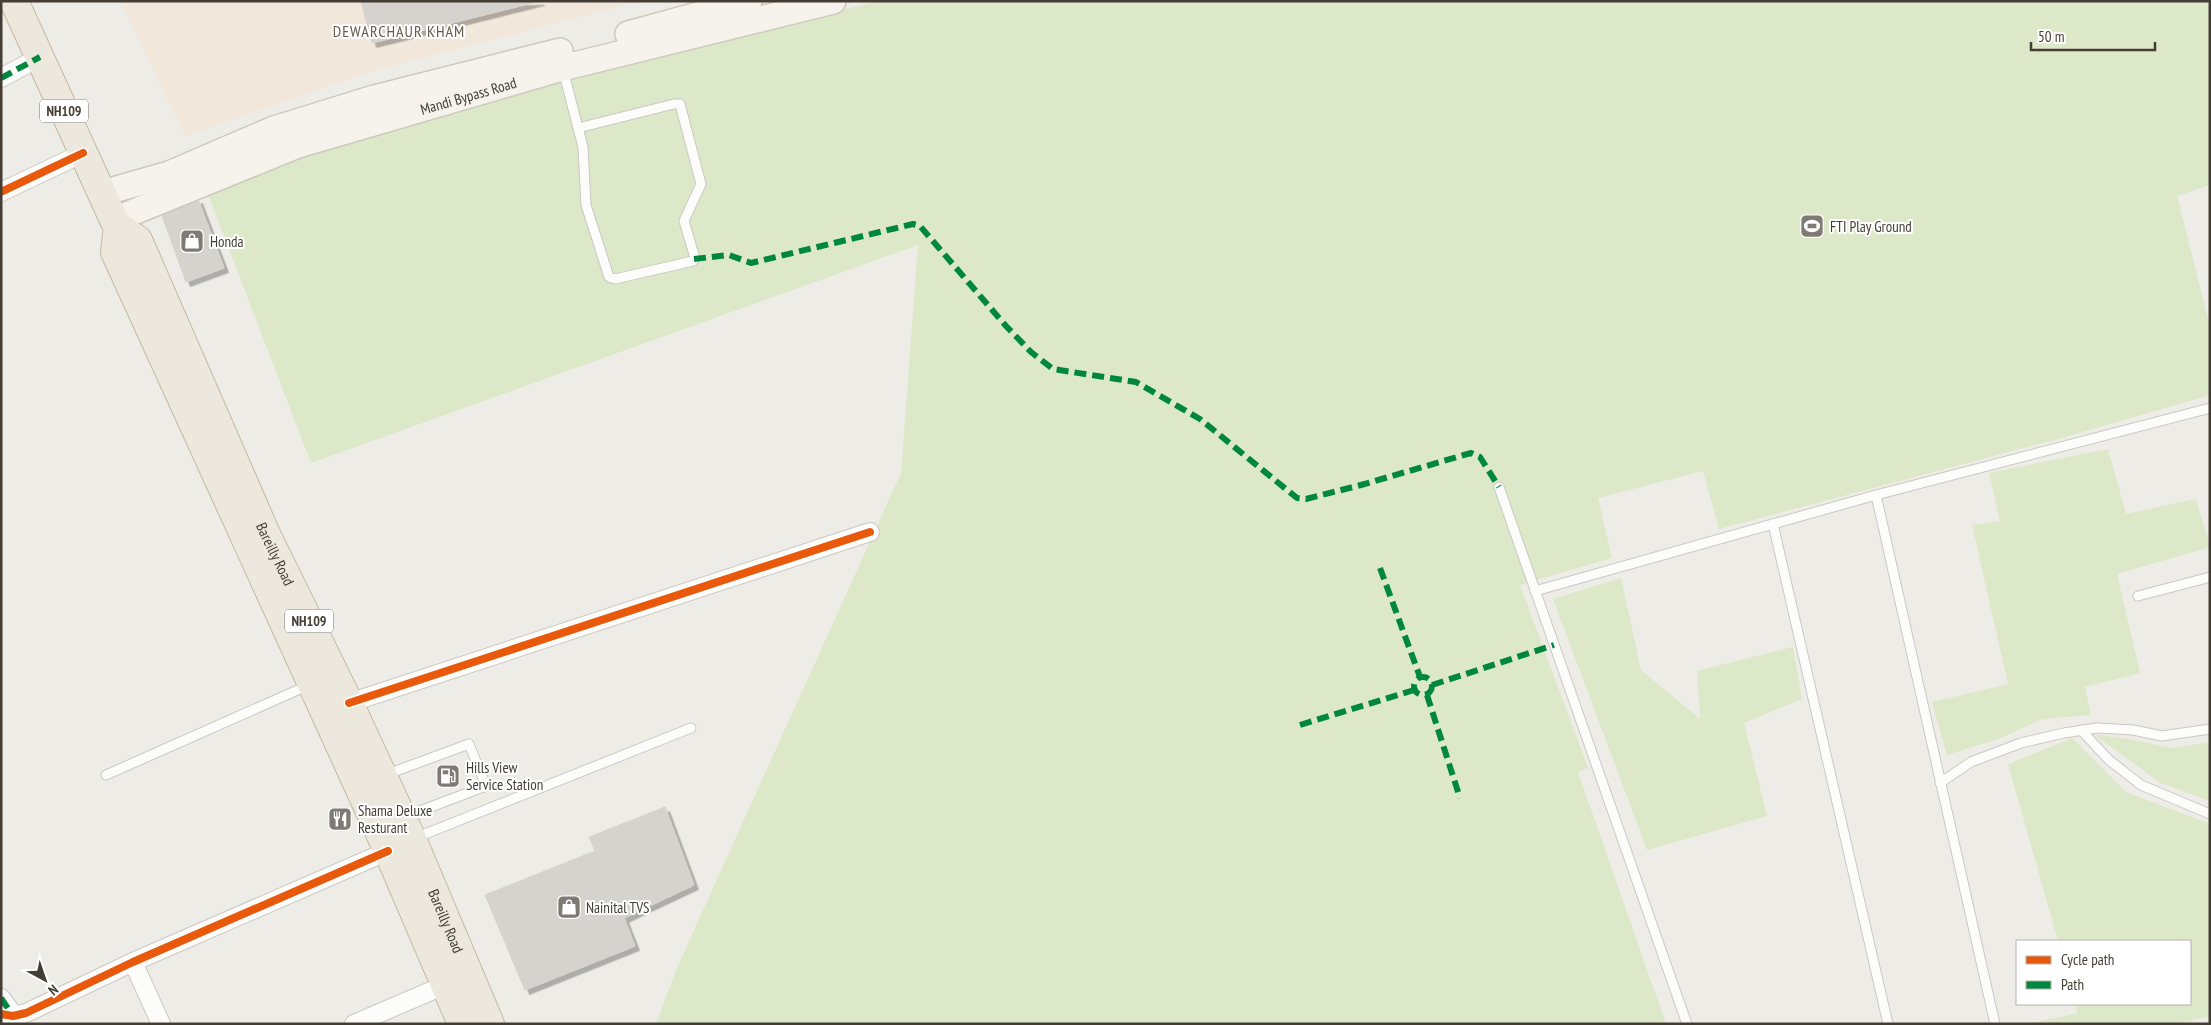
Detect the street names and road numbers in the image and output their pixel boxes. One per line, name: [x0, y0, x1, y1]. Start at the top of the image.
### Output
street label: Mandi Bypass Road: [418, 72, 519, 118]
road number: NH109: [40, 100, 88, 122]
street label: Bareilly Road: [253, 519, 299, 588]
road number: NH109: [285, 610, 333, 632]
street label: Bareilly Road: [425, 886, 468, 956]

